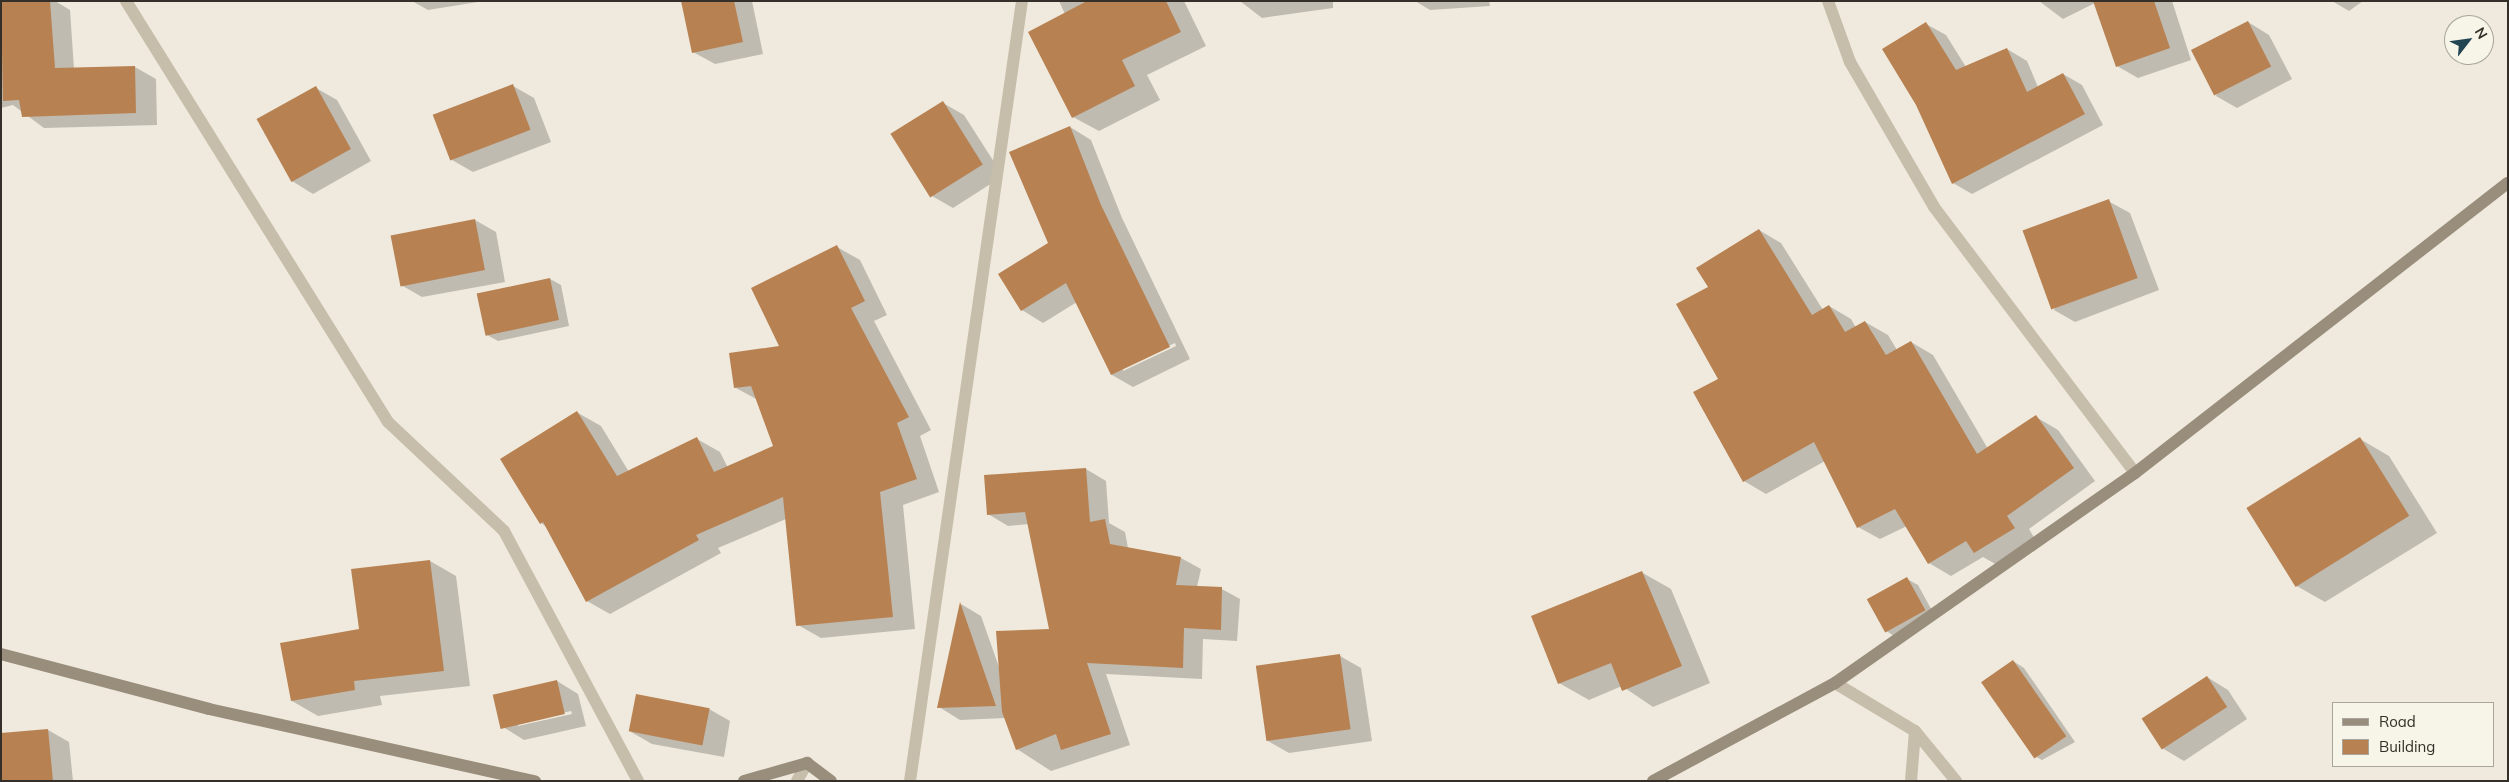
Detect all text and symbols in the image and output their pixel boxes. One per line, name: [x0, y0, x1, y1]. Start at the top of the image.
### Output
north arrow: [2444, 15, 2494, 65]
text: N: [2471, 24, 2492, 42]
legend: [2332, 702, 2494, 767]
text: Road: [2379, 712, 2416, 731]
text: Building: [2379, 737, 2435, 756]

